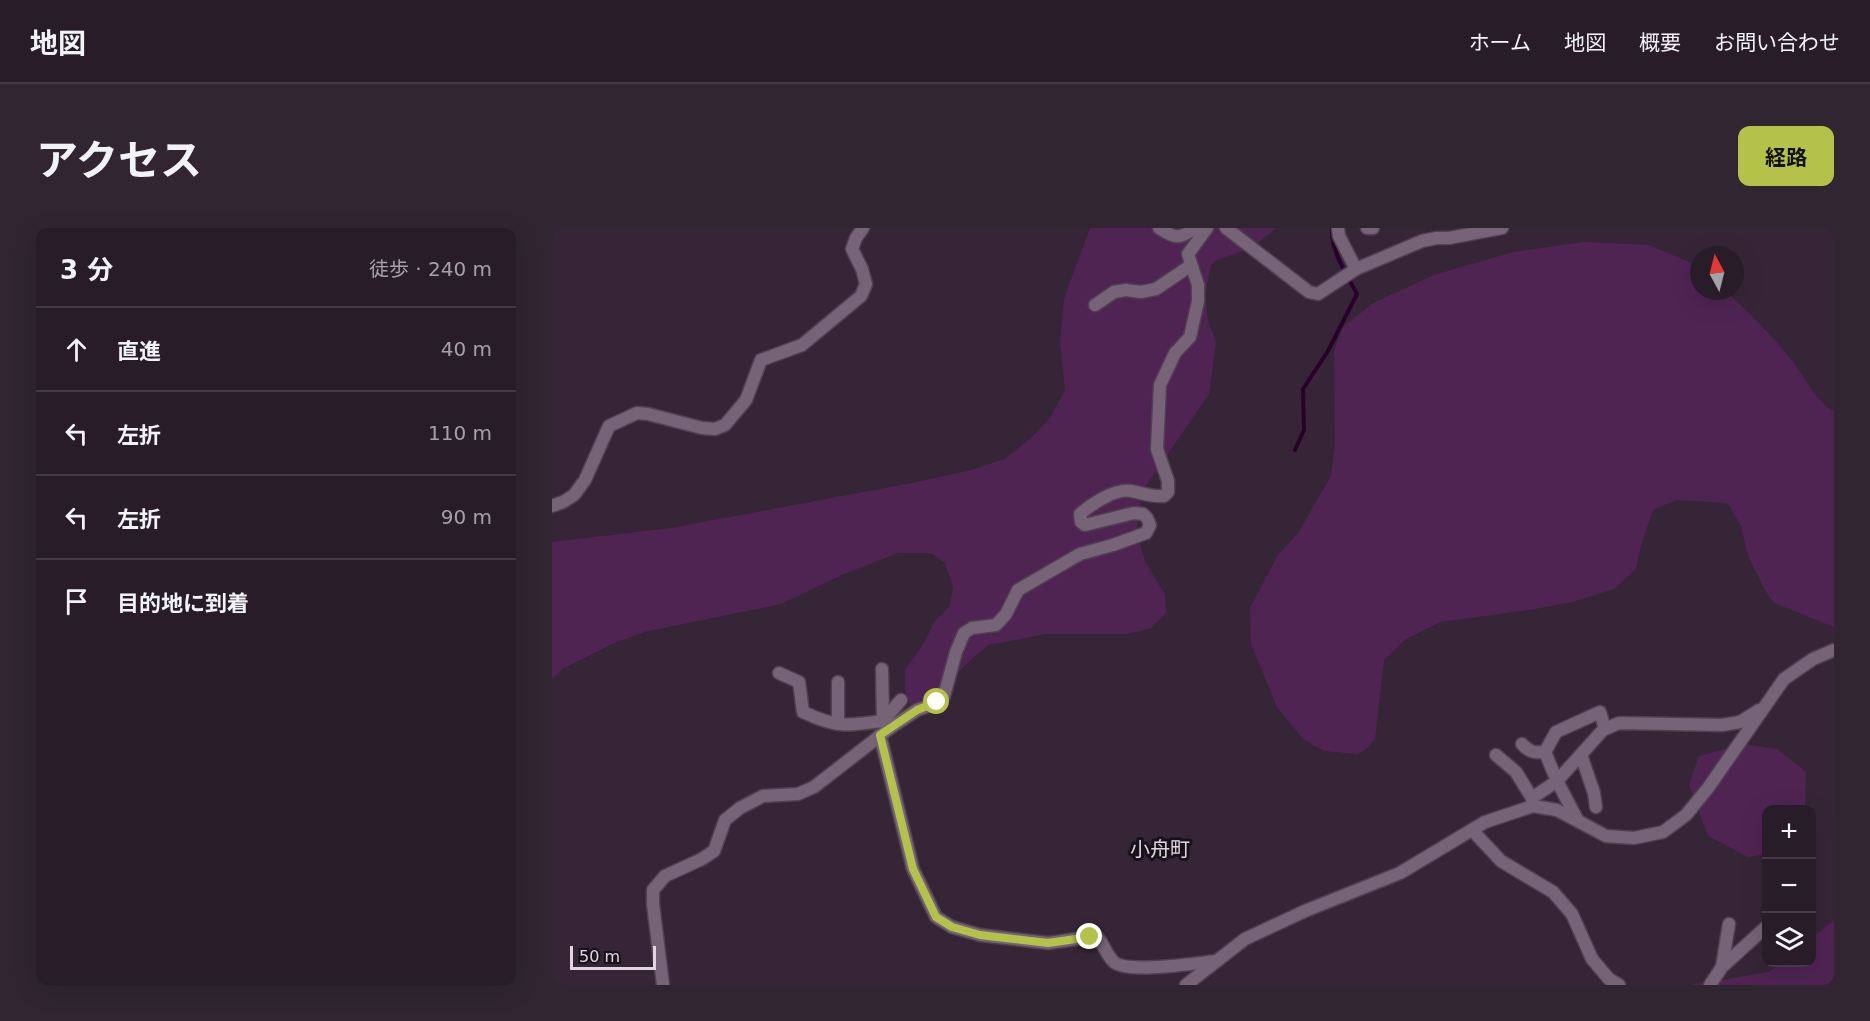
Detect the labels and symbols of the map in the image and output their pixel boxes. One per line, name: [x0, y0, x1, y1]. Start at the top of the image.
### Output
north arrow: [1690, 246, 1744, 300]
route start: [923, 688, 949, 714]
district label: 小舟町: [1130, 837, 1190, 861]
route end: [1076, 923, 1102, 949]
scale bar: [570, 943, 656, 970]

